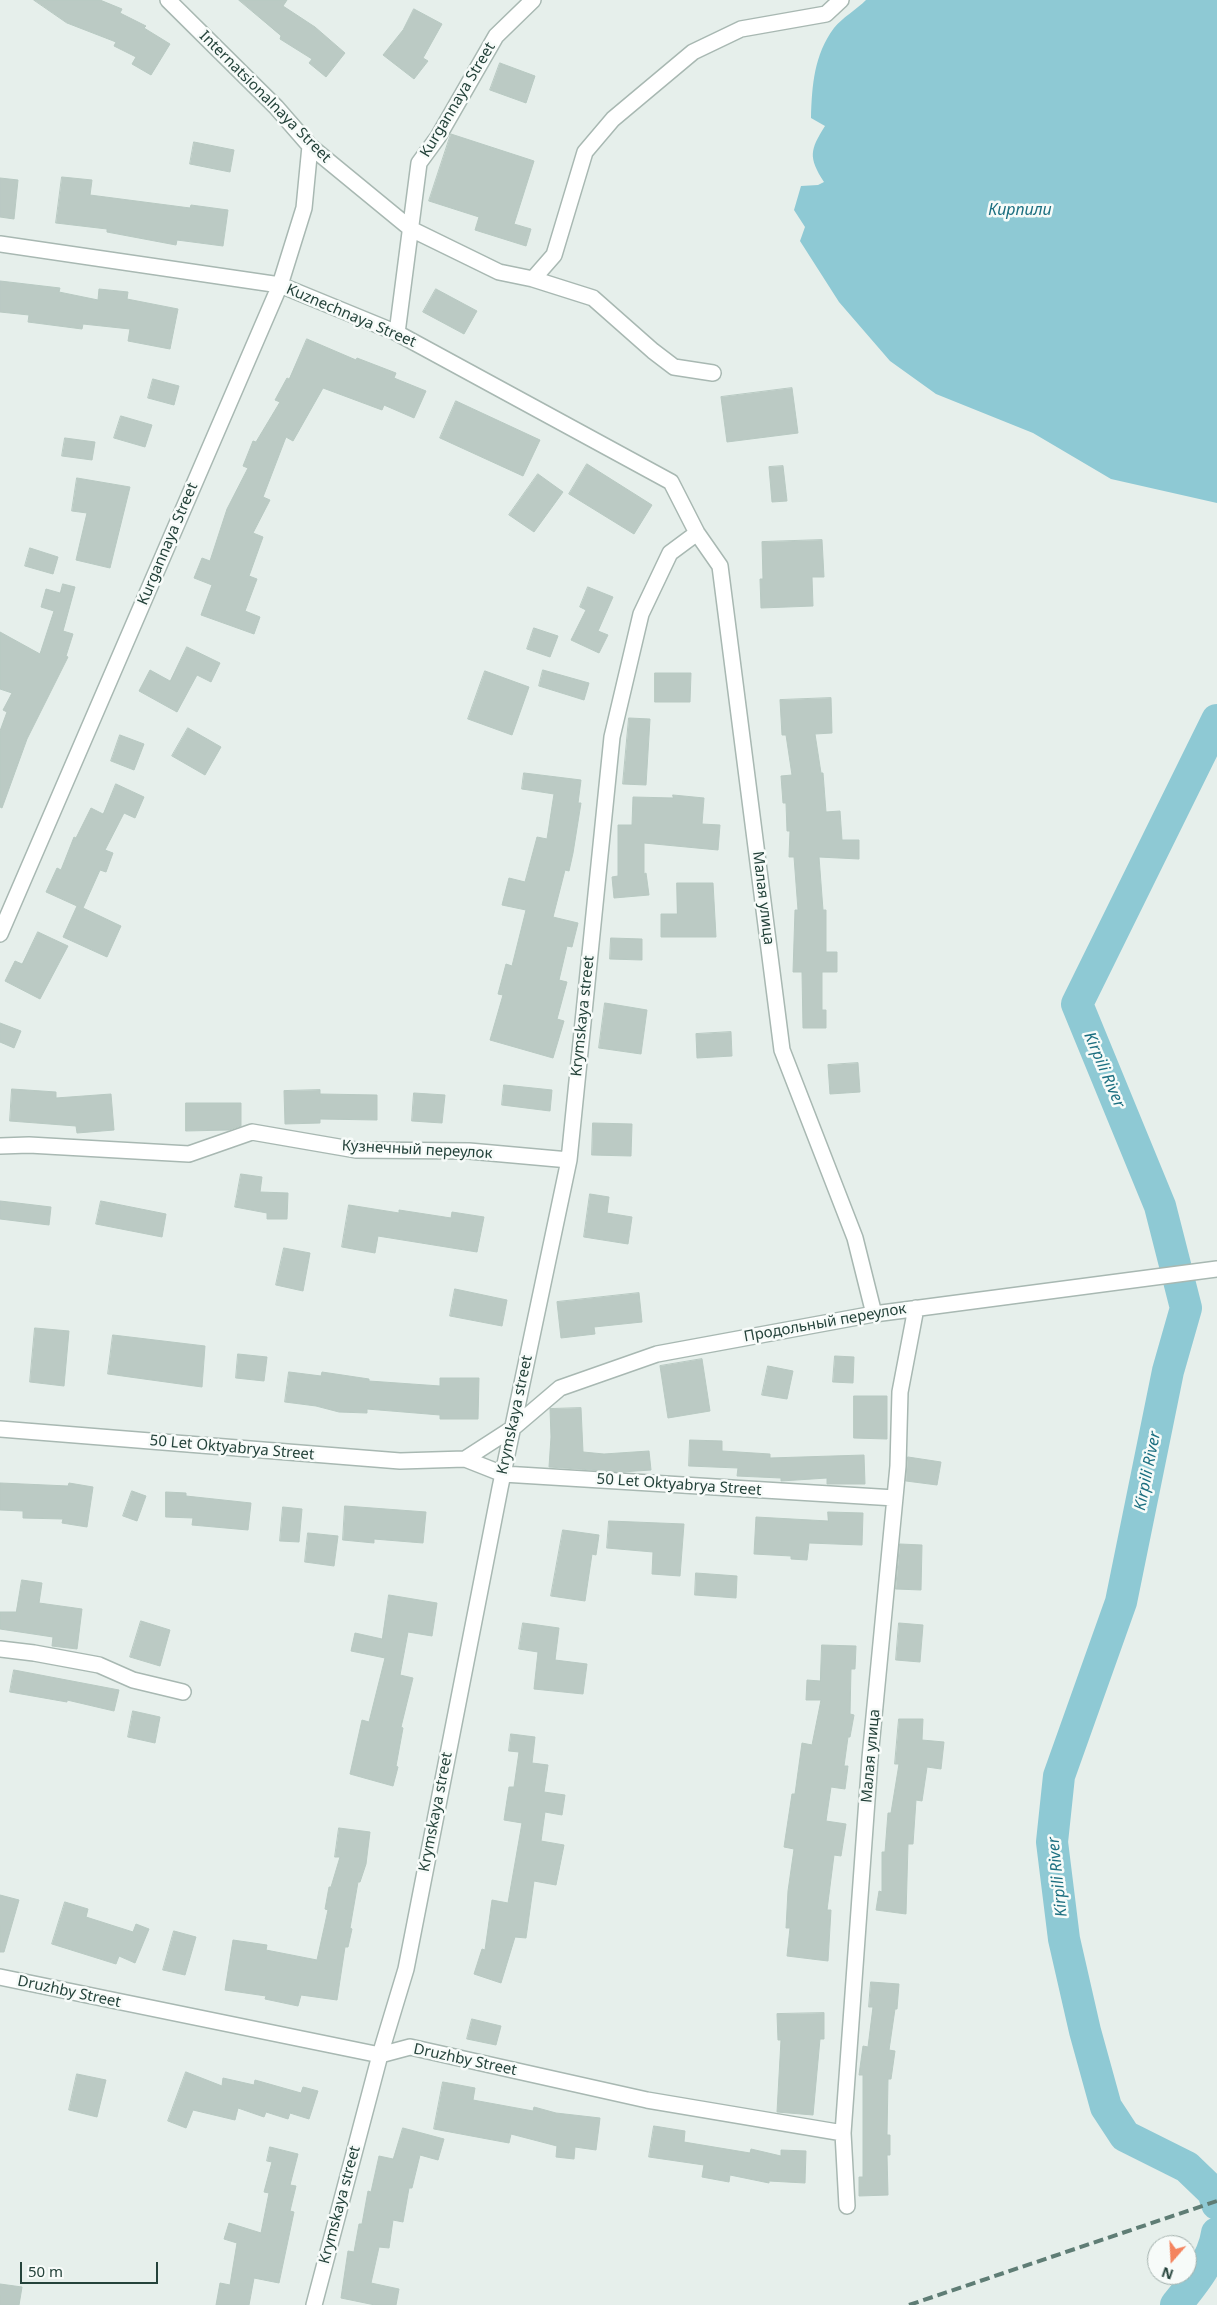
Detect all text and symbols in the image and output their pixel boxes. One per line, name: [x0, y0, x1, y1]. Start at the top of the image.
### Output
street label: Internatsionalnaya Street: [195, 27, 335, 167]
street label: Kurgannaya Street: [417, 39, 499, 161]
water label: Кирпили: [988, 200, 1052, 220]
street label: Kuznechnaya Street: [283, 280, 419, 352]
street label: Kurgannaya Street: [134, 480, 202, 608]
street label: Малая улица: [748, 850, 778, 946]
street label: Krymskaya street: [568, 955, 598, 1077]
water label: Kirpili River: [1079, 1029, 1129, 1111]
street label: Кузнечный переулок: [341, 1137, 493, 1163]
street label: Продольный переулок: [742, 1300, 908, 1346]
street label: Krymskaya street: [494, 1354, 536, 1476]
water label: Kirpili River: [1131, 1430, 1165, 1512]
street label: 50 Let Oktyabrya Street: [149, 1432, 315, 1464]
street label: 50 Let Oktyabrya Street: [596, 1470, 762, 1500]
street label: Малая улица: [858, 1708, 884, 1804]
street label: Krymskaya street: [416, 1751, 456, 1873]
water label: Kirpili River: [1044, 1836, 1072, 1918]
street label: Druzhby Street: [16, 1972, 122, 2012]
street label: Druzhby Street: [412, 2040, 518, 2080]
street label: Krymskaya street: [316, 2144, 364, 2266]
north arrow: [1147, 2235, 1197, 2285]
scale bar: [22, 2252, 160, 2284]
text: 50 m: [28, 2261, 63, 2281]
text: N: [1159, 2263, 1176, 2285]

